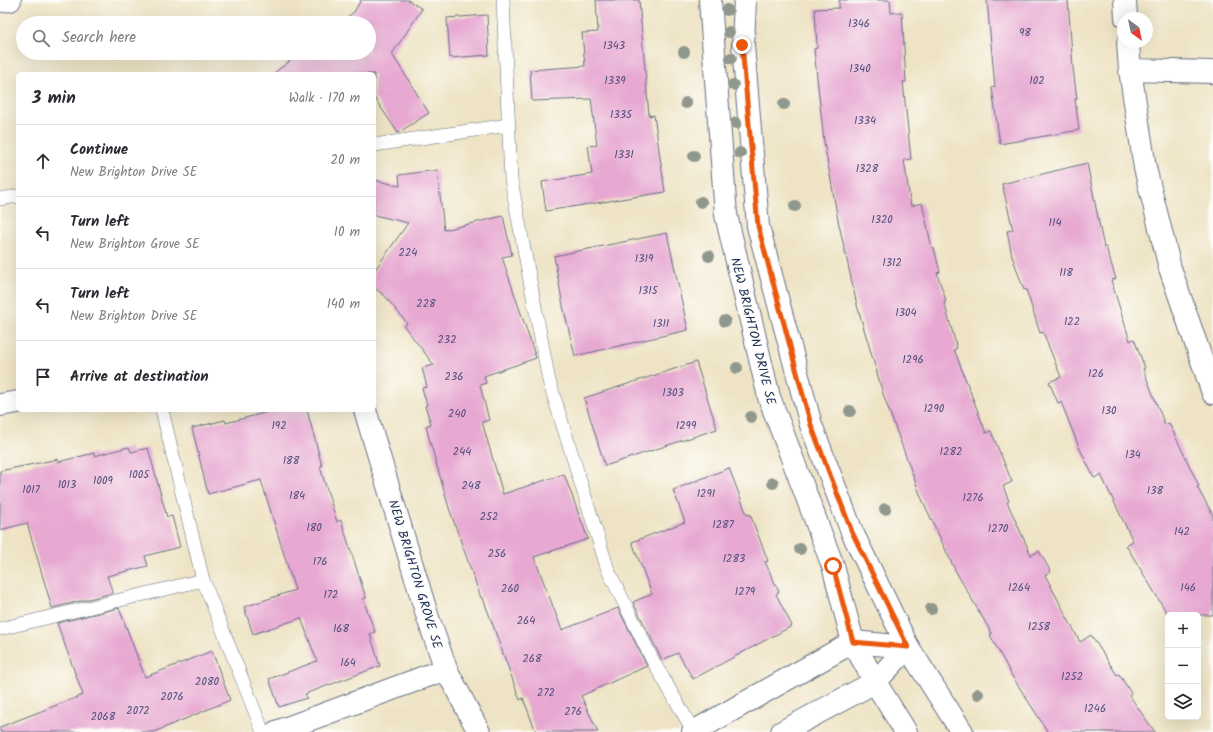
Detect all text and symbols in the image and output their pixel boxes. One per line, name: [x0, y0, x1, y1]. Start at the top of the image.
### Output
north arrow: [1117, 12, 1153, 48]
house number: 1346: [848, 15, 870, 33]
search box: [16, 16, 376, 60]
house number: 98: [1019, 24, 1031, 42]
text: Search here: [62, 26, 136, 50]
icon: search: [30, 27, 52, 49]
route end: [733, 36, 751, 54]
house number: 1343: [603, 37, 625, 55]
house number: 1340: [849, 60, 871, 78]
house number: 1339: [604, 72, 626, 90]
house number: 102: [1029, 72, 1045, 90]
text: 3 min: [32, 85, 76, 112]
text: Walk · 170 m: [289, 88, 360, 109]
house number: 1335: [610, 106, 633, 124]
house number: 1334: [854, 112, 876, 130]
text: Continue: [70, 138, 128, 162]
house number: 1331: [614, 146, 634, 164]
icon: ahead: [32, 150, 54, 172]
text: 20 m: [330, 150, 360, 171]
house number: 1328: [856, 160, 879, 178]
text: New Brighton Drive SE: [70, 162, 197, 183]
text: Turn left: [70, 210, 130, 234]
house number: 1320: [871, 211, 893, 229]
house number: 114: [1049, 214, 1061, 232]
icon: left: [32, 222, 54, 244]
text: 10 m: [334, 222, 360, 243]
text: New Brighton Grove SE: [70, 234, 200, 255]
house number: 224: [399, 244, 417, 262]
house number: 1319: [635, 250, 654, 268]
house number: 1312: [882, 254, 902, 272]
street label: NEW BRIGHTON DRIVE SE: [724, 255, 781, 408]
house number: 118: [1059, 264, 1073, 282]
text: Turn left: [70, 282, 130, 306]
house number: 1315: [638, 282, 659, 300]
icon: left: [32, 294, 54, 316]
text: 140 m: [327, 294, 360, 315]
house number: 228: [416, 295, 436, 313]
house number: 1304: [895, 304, 917, 322]
text: New Brighton Drive SE: [70, 306, 197, 327]
house number: 122: [1064, 313, 1080, 331]
house number: 1311: [653, 315, 669, 333]
house number: 232: [437, 331, 457, 349]
house number: 1296: [902, 351, 924, 369]
text: Arrive at destination: [70, 365, 209, 389]
house number: 126: [1088, 365, 1104, 383]
icon: arrive: [32, 366, 54, 388]
house number: 236: [445, 368, 463, 386]
house number: 1303: [662, 384, 684, 402]
house number: 1290: [924, 400, 945, 418]
house number: 130: [1101, 402, 1117, 420]
house number: 240: [448, 405, 466, 423]
house number: 192: [271, 417, 287, 435]
house number: 1299: [676, 417, 697, 435]
house number: 244: [453, 443, 471, 461]
house number: 1282: [940, 443, 962, 461]
house number: 134: [1125, 446, 1141, 464]
house number: 188: [283, 452, 300, 470]
house number: 1005: [129, 466, 150, 484]
house number: 1009: [93, 472, 114, 490]
house number: 1013: [58, 476, 76, 494]
house number: 248: [461, 477, 481, 495]
house number: 1017: [22, 481, 41, 499]
house number: 138: [1147, 482, 1164, 500]
house number: 1291: [697, 485, 715, 503]
house number: 184: [289, 487, 305, 505]
house number: 1276: [962, 489, 984, 507]
street label: NEW BRIGHTON GROVE SE: [382, 497, 447, 652]
house number: 252: [480, 508, 498, 526]
house number: 1287: [712, 516, 735, 534]
house number: 180: [306, 519, 322, 537]
house number: 1270: [988, 520, 1009, 538]
house number: 142: [1174, 523, 1190, 541]
house number: 256: [488, 545, 506, 563]
house number: 1283: [723, 550, 745, 568]
house number: 176: [313, 553, 327, 571]
route start: [824, 557, 842, 575]
house number: 1264: [1008, 579, 1030, 597]
house number: 146: [1180, 579, 1196, 597]
house number: 260: [501, 580, 519, 598]
house number: 1279: [735, 583, 756, 601]
house number: 172: [324, 586, 338, 604]
house number: 264: [517, 612, 535, 630]
map controls: [1165, 612, 1201, 720]
button: +: [1165, 612, 1201, 648]
house number: 1258: [1028, 618, 1051, 636]
house number: 168: [333, 620, 349, 638]
button: −: [1165, 648, 1201, 684]
house number: 268: [522, 650, 542, 668]
house number: 164: [340, 654, 356, 672]
house number: 1252: [1061, 668, 1083, 686]
house number: 2080: [195, 673, 220, 691]
house number: 272: [537, 684, 555, 702]
button: layers: [1165, 684, 1201, 720]
house number: 2076: [160, 688, 184, 706]
house number: 1246: [1084, 700, 1106, 718]
house number: 2072: [126, 702, 150, 720]
house number: 276: [564, 703, 582, 721]
house number: 2068: [91, 708, 116, 726]

